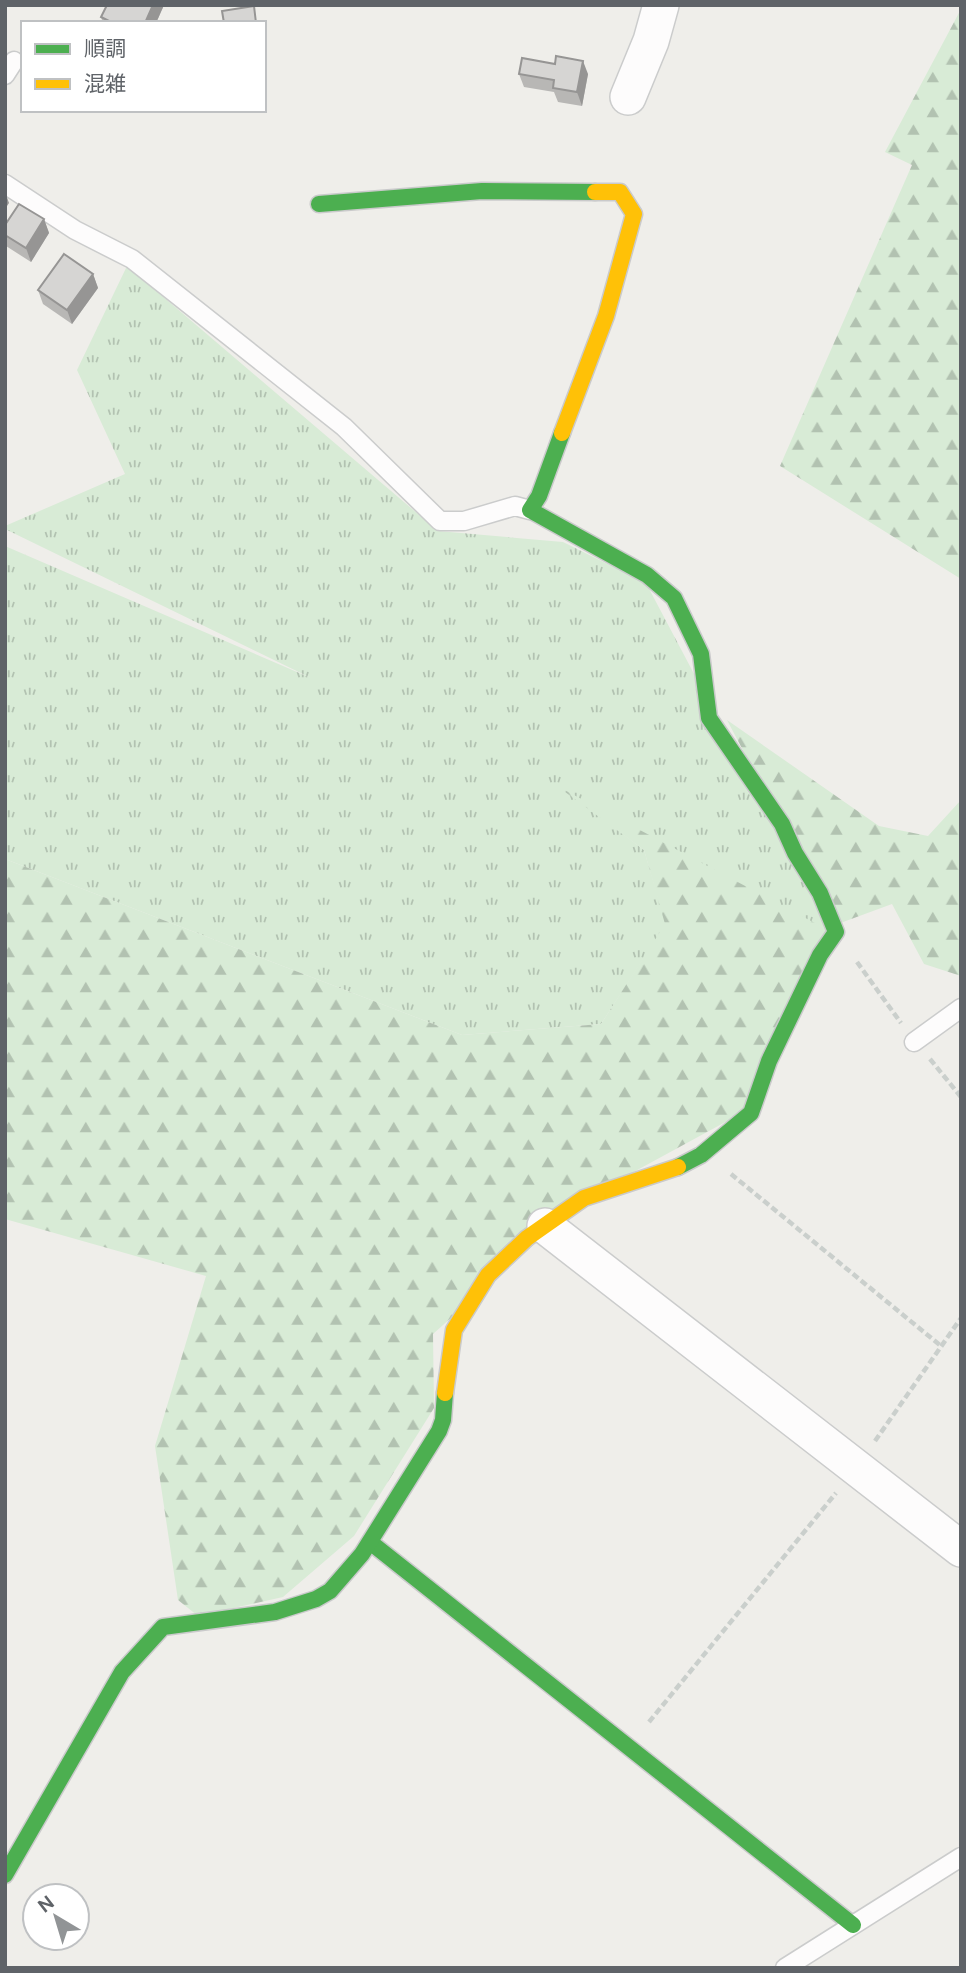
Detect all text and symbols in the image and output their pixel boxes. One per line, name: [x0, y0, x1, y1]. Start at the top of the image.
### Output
legend: [21, 21, 266, 112]
text: 順調: [84, 35, 126, 63]
text: 混雑: [84, 70, 126, 98]
north arrow: [21, 1882, 91, 1952]
text: N: [33, 1890, 59, 1918]

